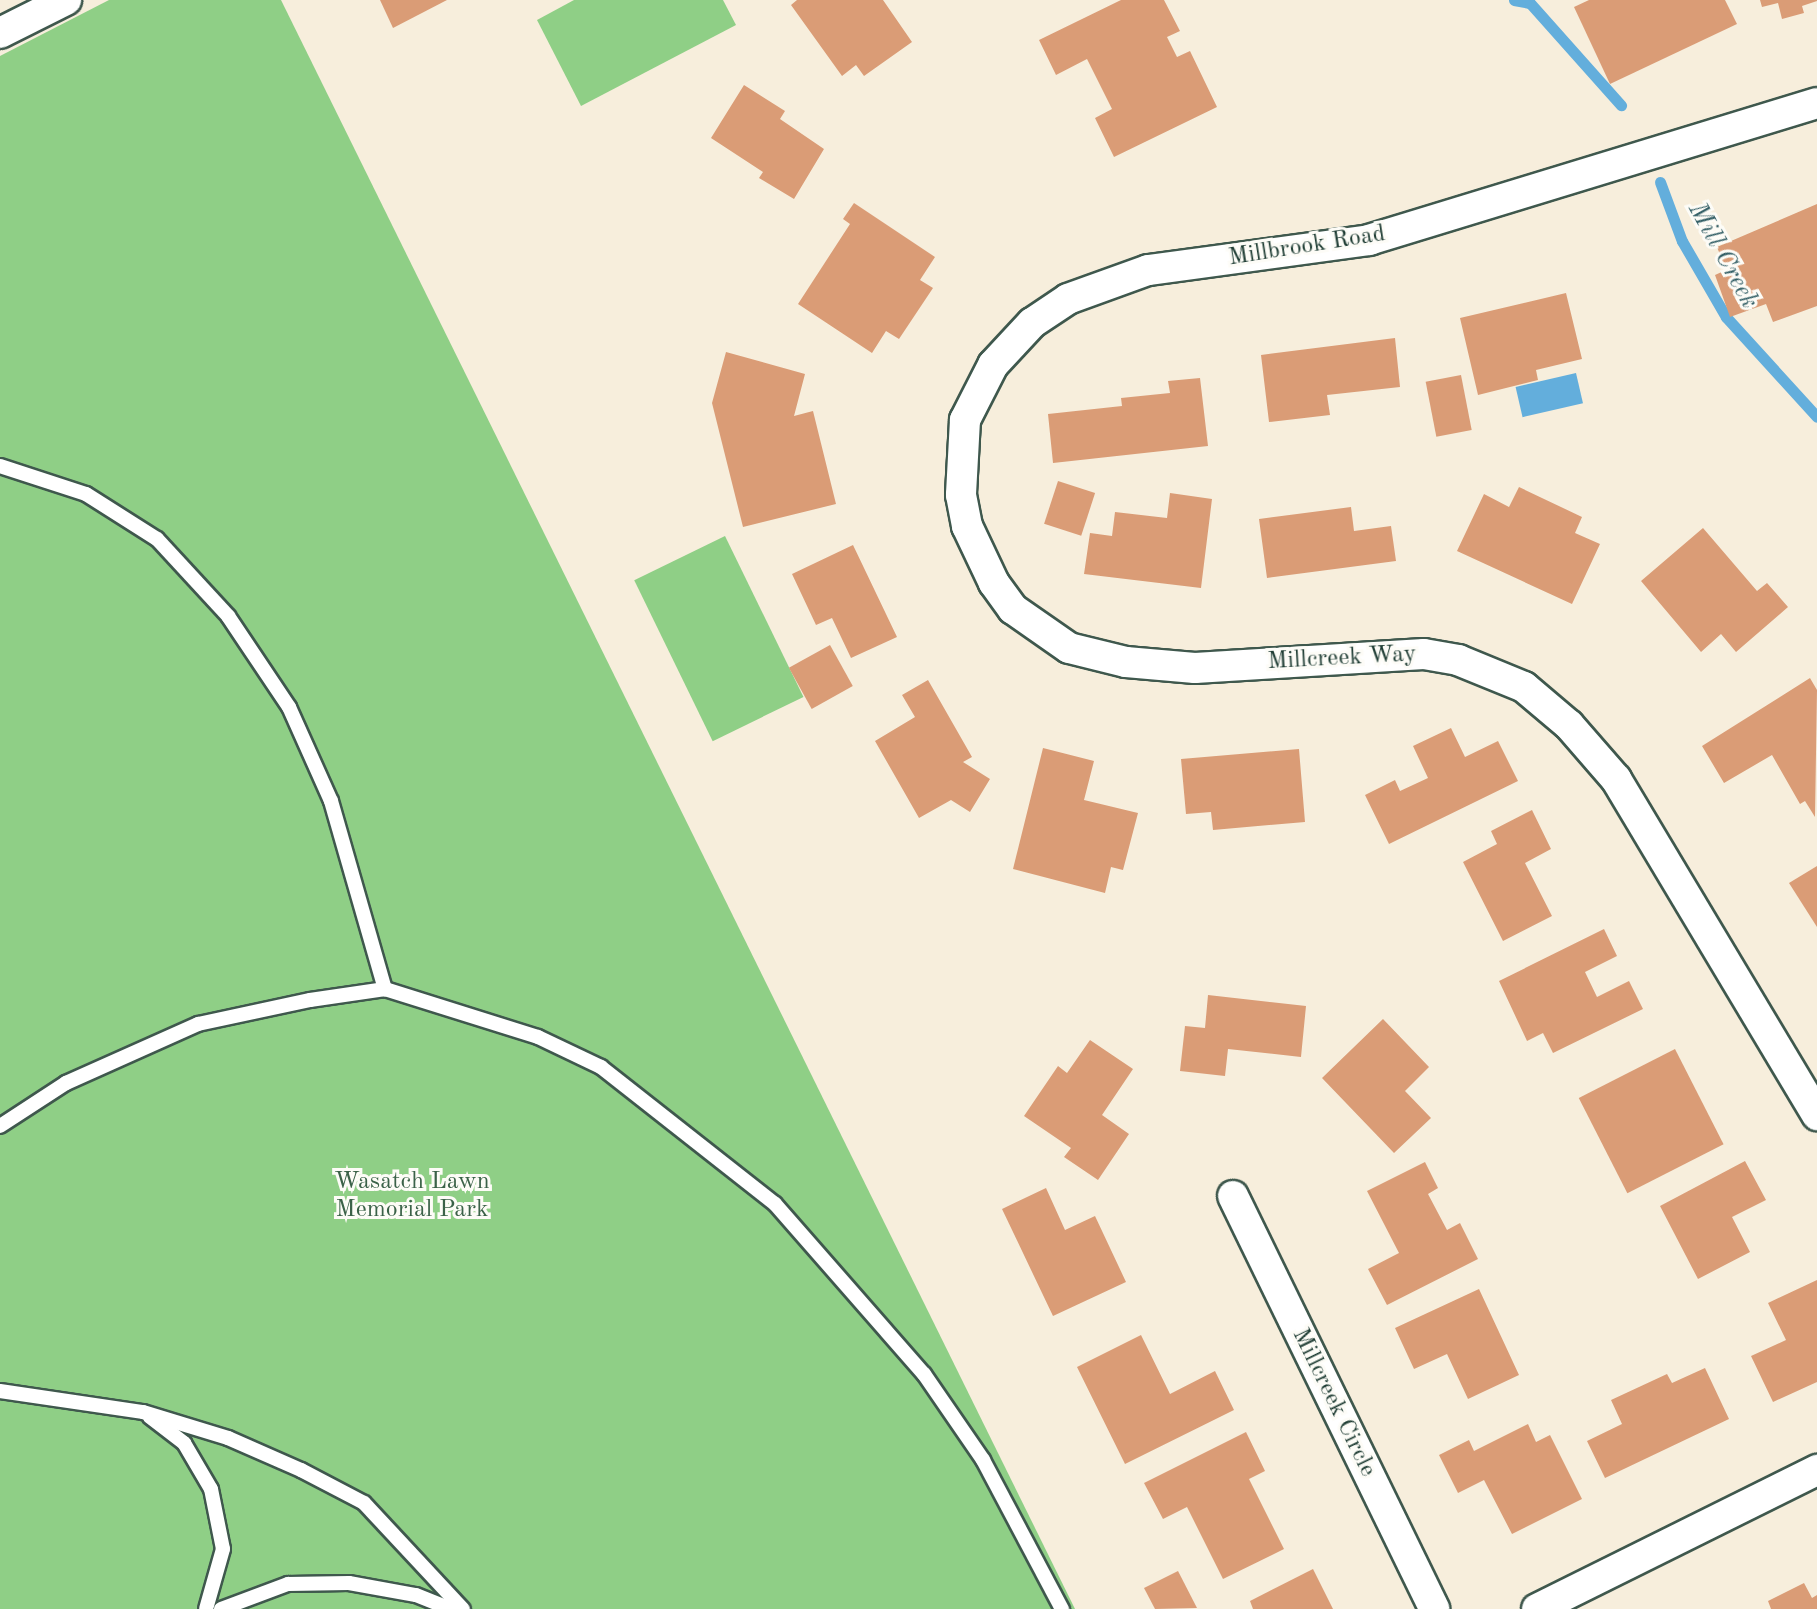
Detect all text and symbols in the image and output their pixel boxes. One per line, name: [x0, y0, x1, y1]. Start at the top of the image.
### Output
water label: Mill Creek: [1680, 197, 1764, 315]
street label: Millbrook Road: [1227, 220, 1387, 274]
street label: Millcreek Way: [1267, 641, 1417, 677]
park label: Wasatch Lawn Memorial Park: [334, 1169, 490, 1225]
street label: Millcreek Circle: [1285, 1324, 1381, 1482]

